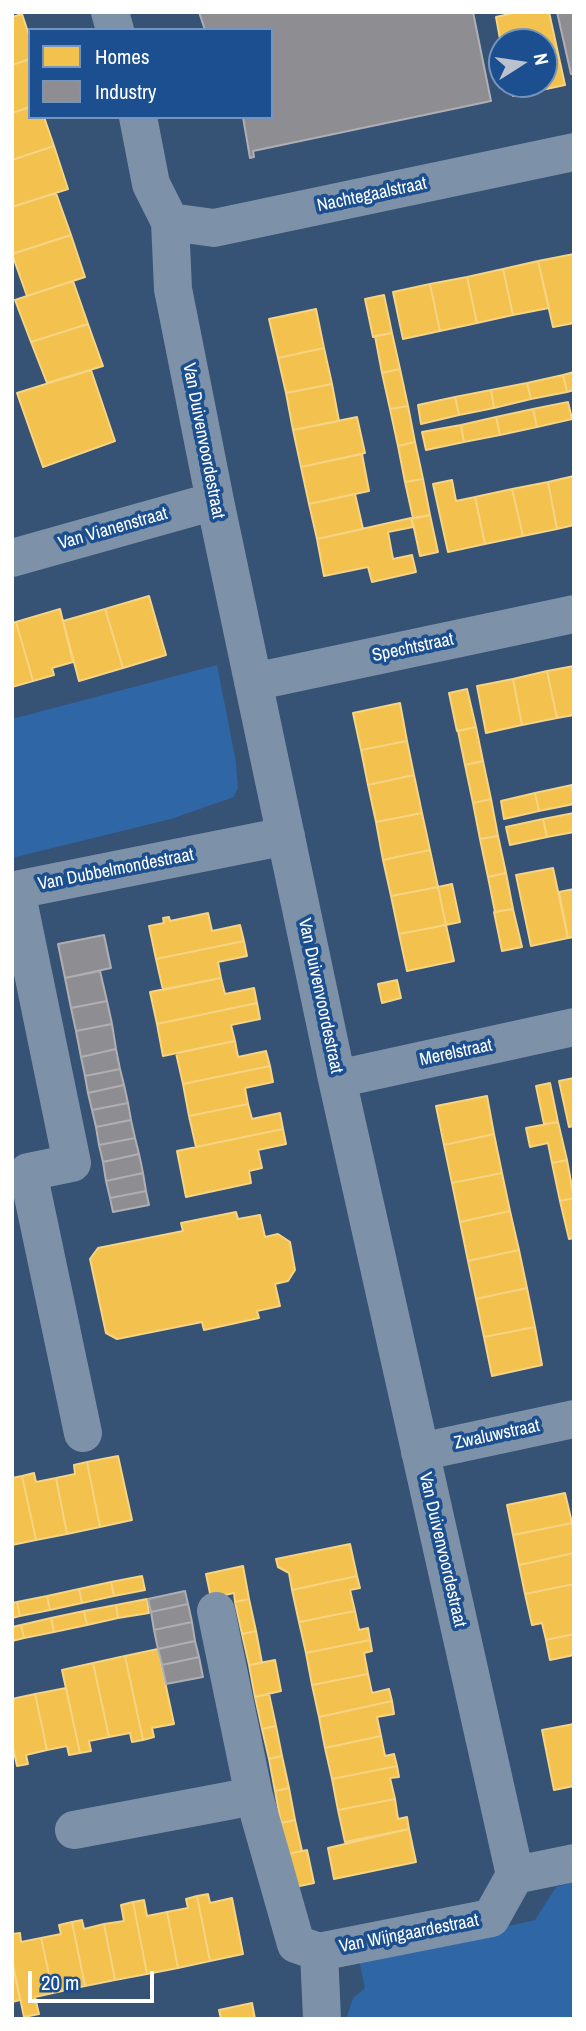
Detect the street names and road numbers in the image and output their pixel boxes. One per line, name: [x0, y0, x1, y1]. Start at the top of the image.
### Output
street label: Nachtegaalstraat: [315, 173, 429, 217]
street label: Van Duivenvoordestraat: [177, 361, 229, 521]
street label: Van Vianenstraat: [56, 503, 170, 555]
street label: Spechtstraat: [370, 629, 456, 667]
street label: Van Dubbelmondestraat: [36, 844, 196, 896]
street label: Van Duivenvoordestraat: [293, 916, 347, 1076]
street label: Merelstraat: [418, 1035, 494, 1071]
street label: Zwaluwstraat: [452, 1415, 542, 1455]
street label: Van Duivenvoordestraat: [414, 1471, 470, 1629]
street label: Van Wijngaardestraat: [337, 1910, 481, 1958]

